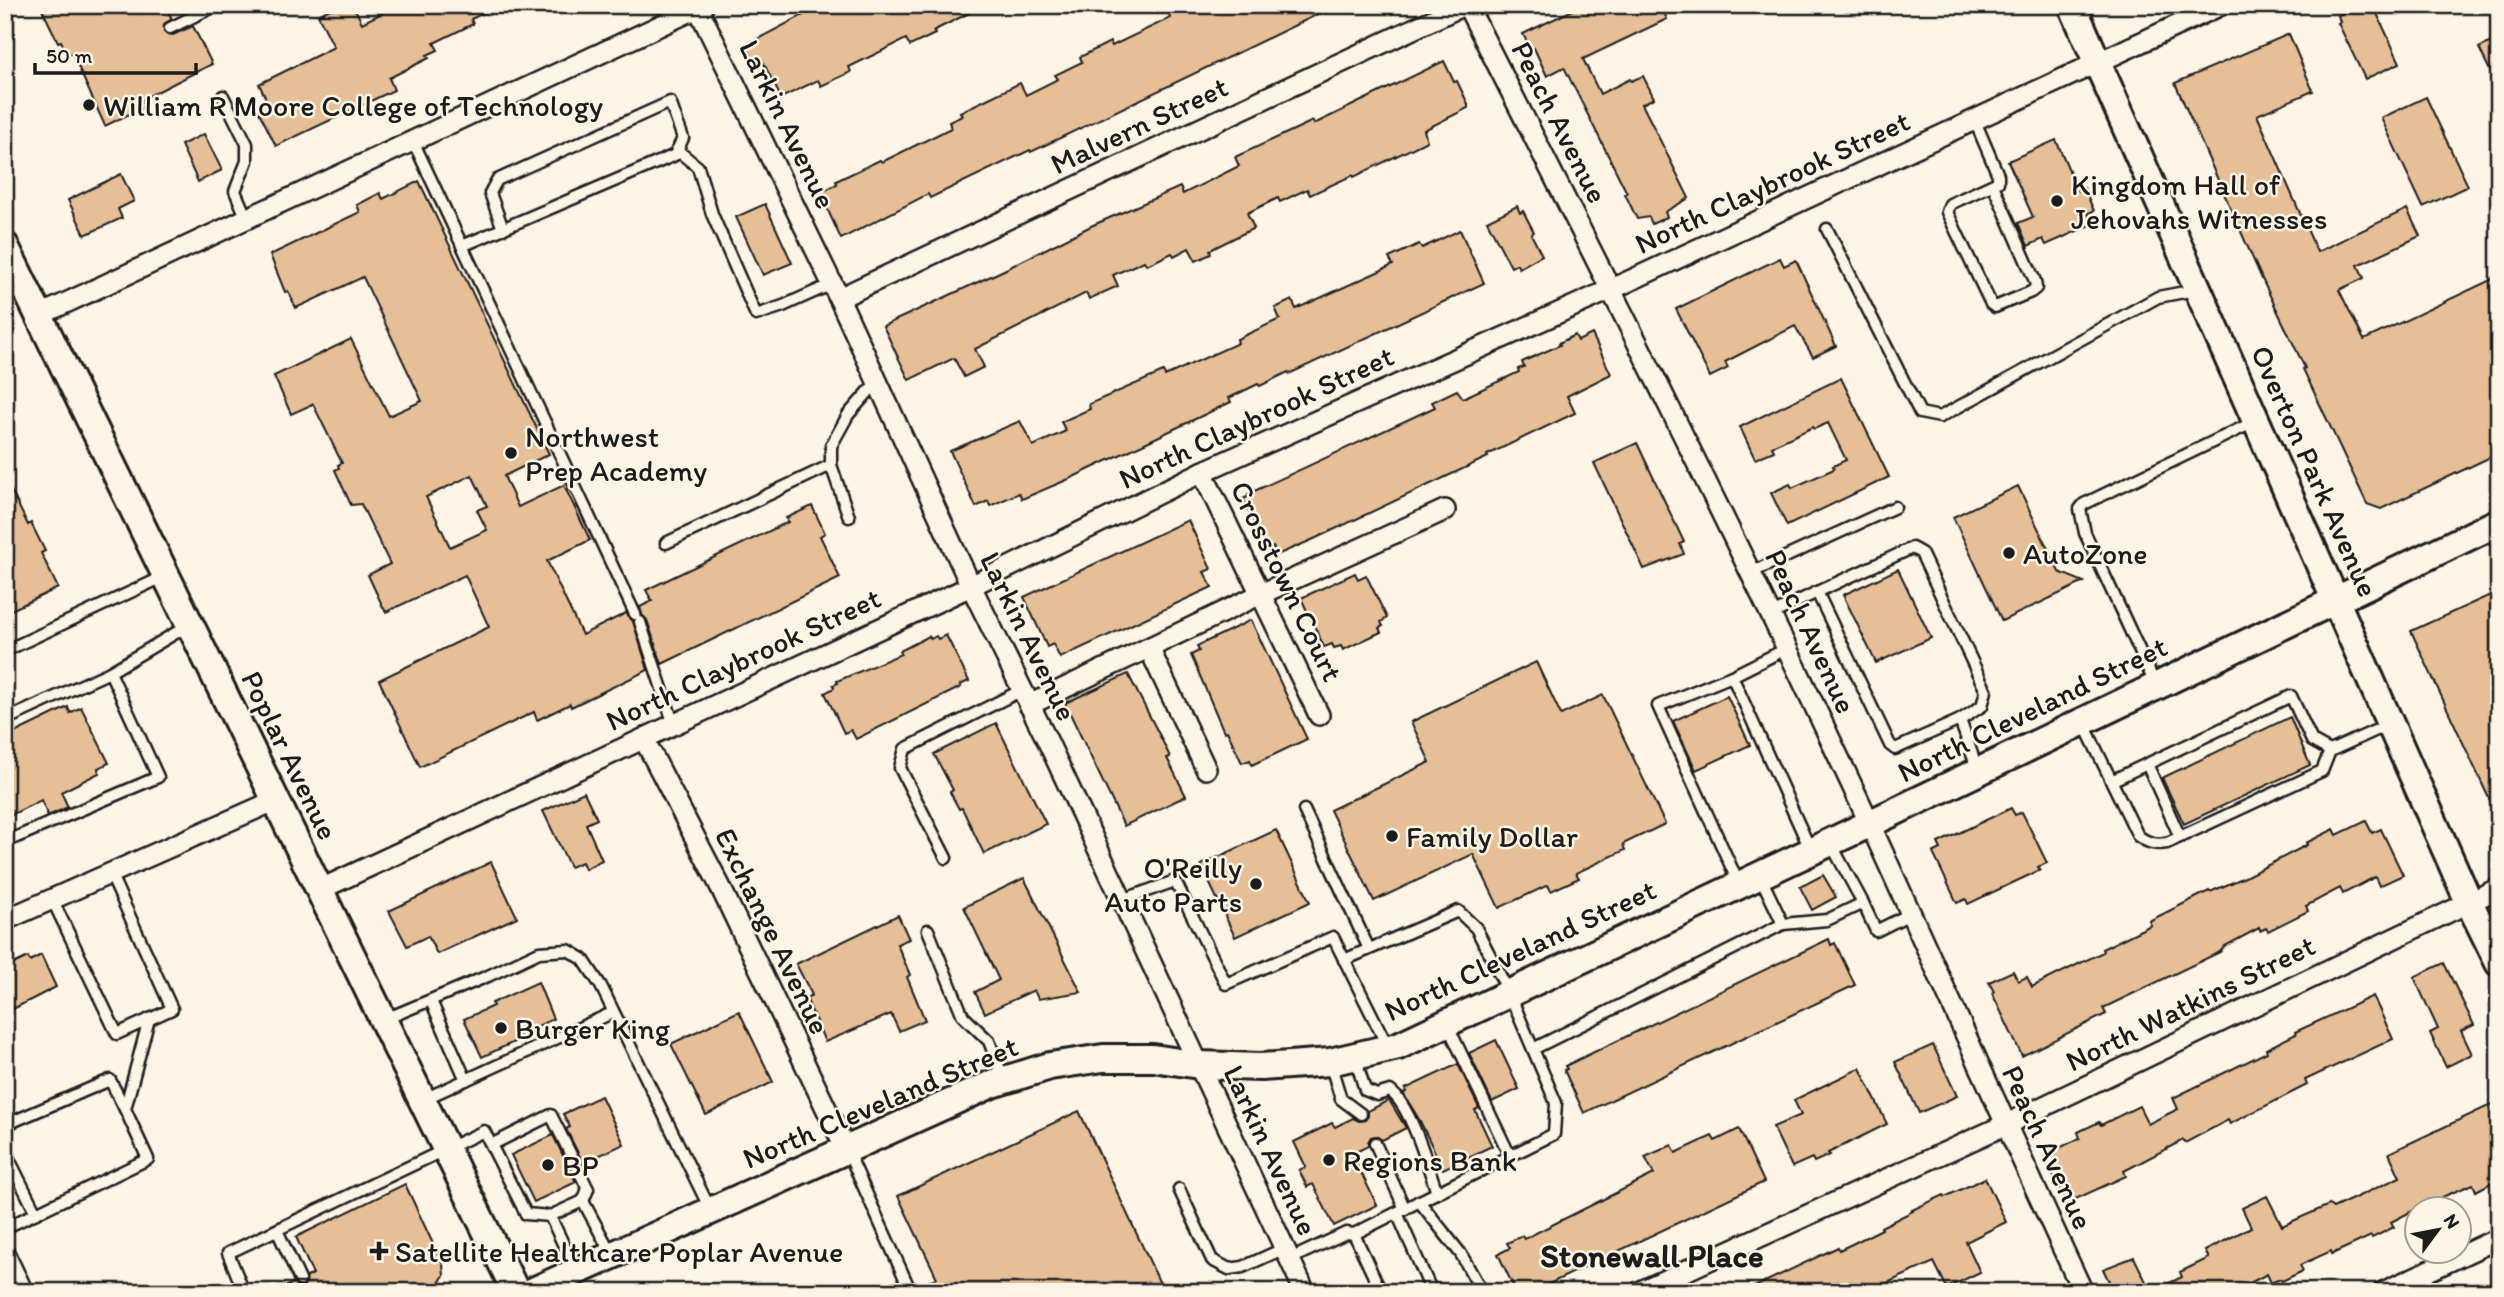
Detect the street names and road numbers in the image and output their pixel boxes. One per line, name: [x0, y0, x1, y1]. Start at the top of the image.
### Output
street label: Larkin Avenue: [731, 33, 845, 215]
street label: Peach Avenue: [1503, 35, 1617, 209]
street label: Malvern Street: [1045, 68, 1233, 182]
street label: North Claybrook Street: [1629, 102, 1915, 262]
street label: North Claybrook Street: [1113, 337, 1399, 497]
street label: Overton Park Avenue: [2243, 339, 2387, 603]
street label: Crosstown Court: [1223, 475, 1351, 687]
street label: Peach Avenue: [1757, 543, 1865, 719]
street label: Larkin Avenue: [972, 545, 1086, 727]
street label: North Claybrook Street: [600, 579, 886, 739]
street label: North Cleveland Street: [1891, 628, 2173, 790]
street label: Poplar Avenue: [233, 664, 347, 846]
street label: Exchange Avenue: [707, 822, 839, 1040]
street label: North Cleveland Street: [1378, 871, 1662, 1029]
street label: North Watkins Street: [2059, 927, 2321, 1079]
street label: North Cleveland Street: [737, 1027, 1023, 1177]
street label: Larkin Avenue: [1215, 1059, 1327, 1241]
street label: Peach Avenue: [1994, 1059, 2102, 1235]

